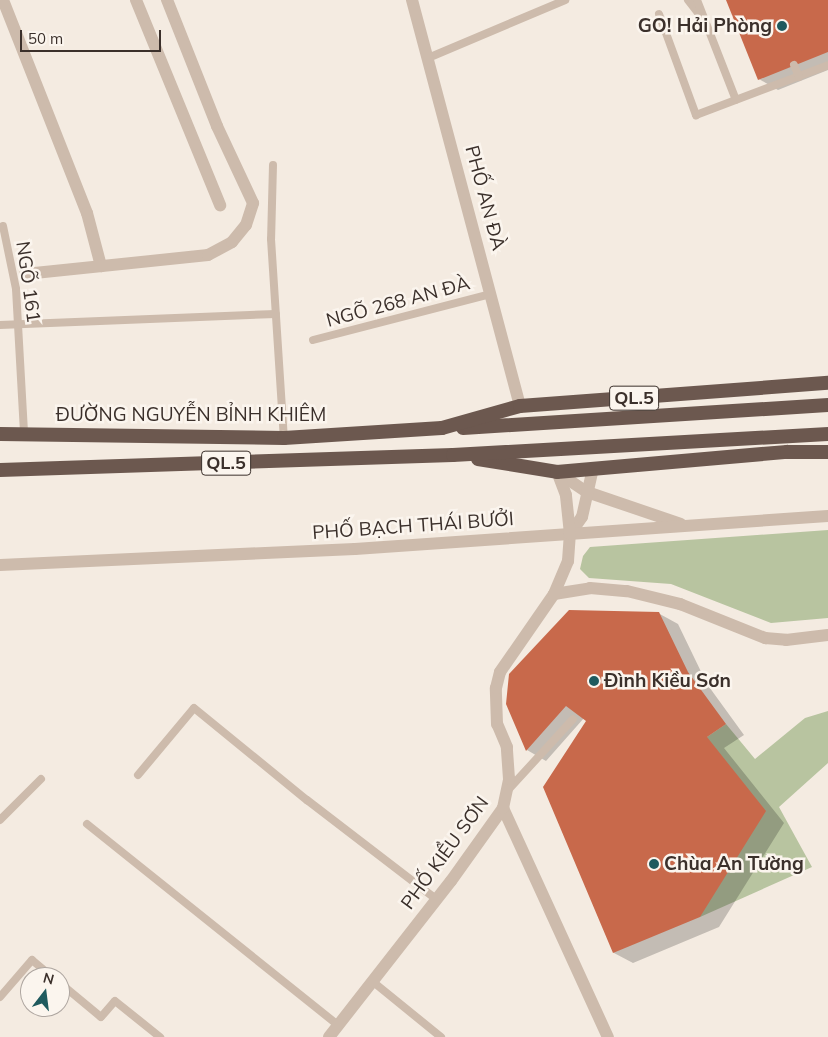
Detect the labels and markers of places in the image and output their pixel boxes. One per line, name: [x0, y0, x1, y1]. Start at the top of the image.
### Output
place label: GO! Hải Phòng: [638, 15, 772, 37]
marker: GO! Hải Phòng: [776, 20, 788, 32]
place label: Đình Kiều Sơn: [604, 670, 731, 692]
marker: Đình Kiều Sơn: [588, 675, 600, 687]
place label: Chùa An Tường: [664, 853, 804, 875]
marker: Chùa An Tường: [648, 858, 660, 870]

